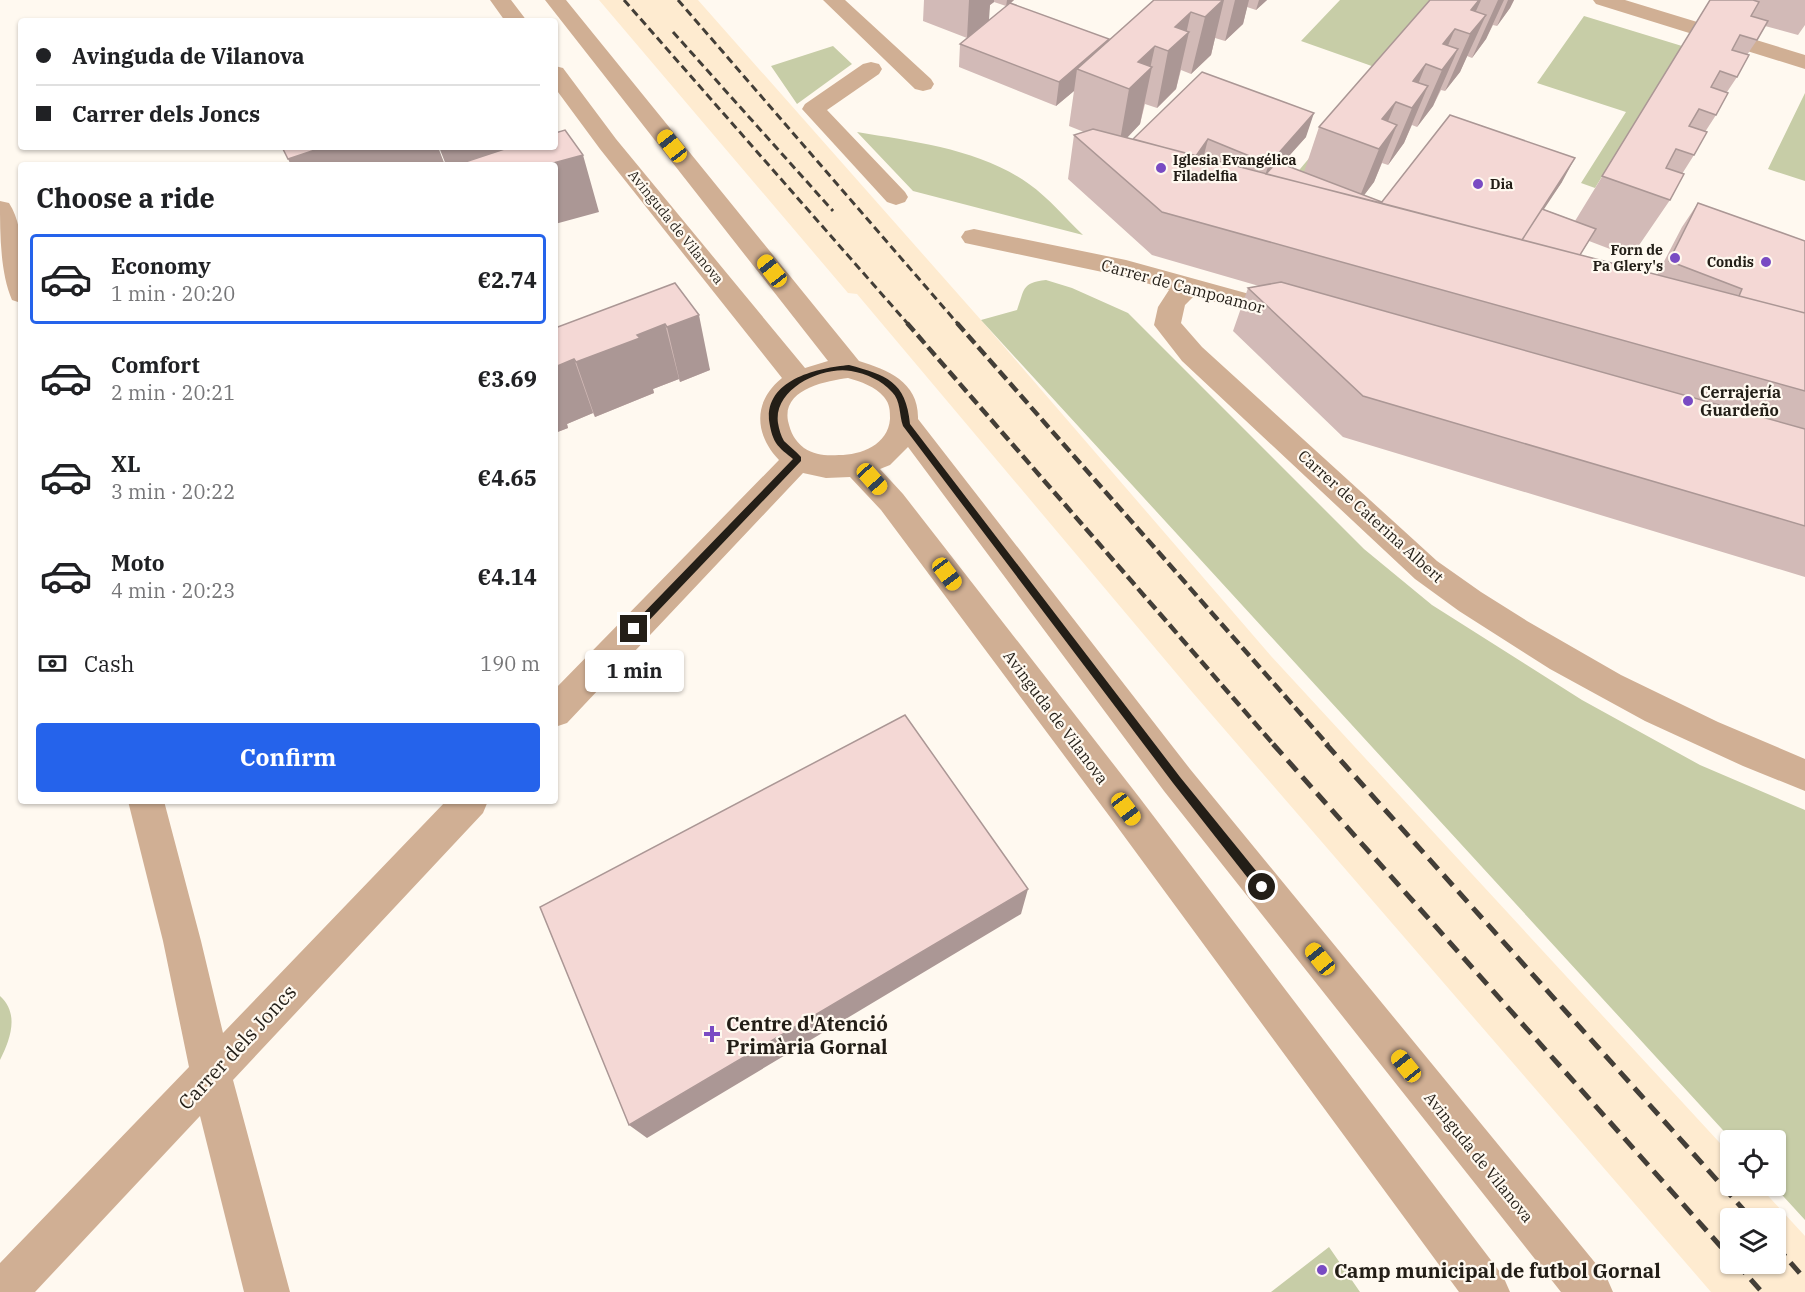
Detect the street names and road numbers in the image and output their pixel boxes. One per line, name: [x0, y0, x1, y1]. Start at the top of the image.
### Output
street label: Avinguda de Vilanova: [624, 166, 728, 288]
street label: Carrer de Campoamor: [1099, 255, 1267, 317]
street label: Carrer de Caterina Albert: [1294, 445, 1448, 587]
street label: Avinguda de Vilanova: [999, 646, 1113, 788]
street label: Carrer dels Joncs: [172, 979, 302, 1115]
street label: Avinguda de Vilanova: [1420, 1088, 1538, 1227]

